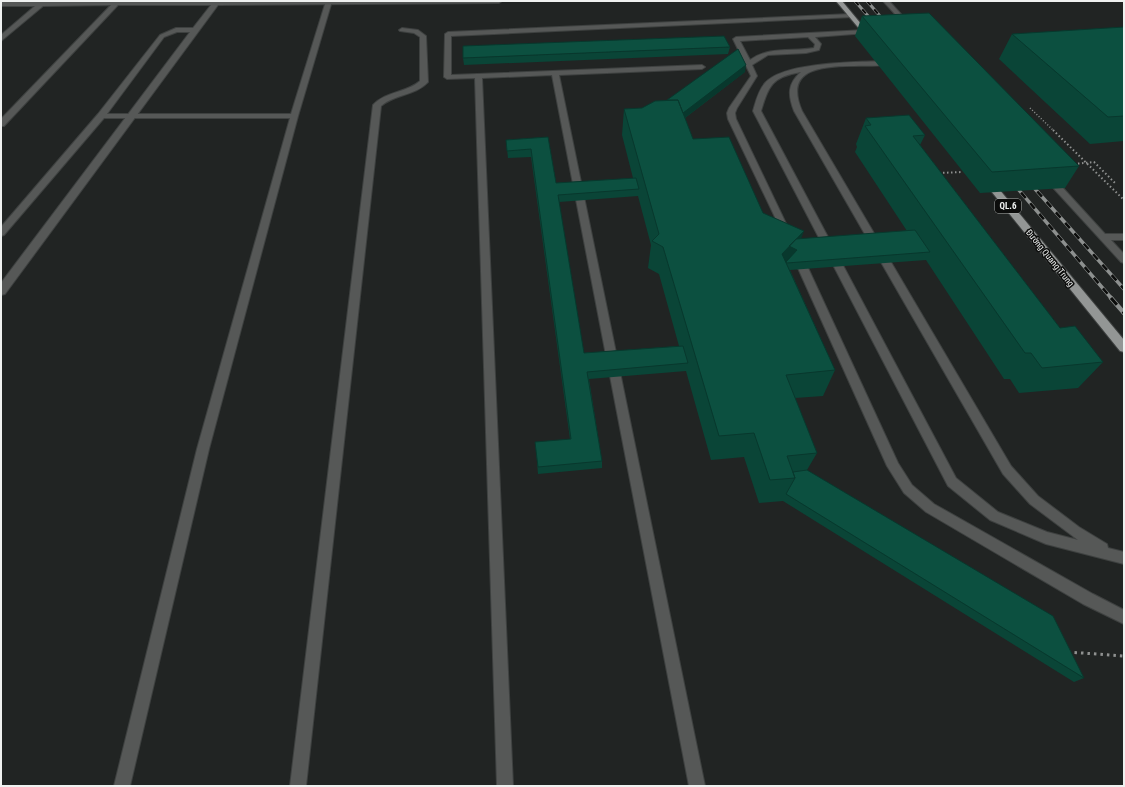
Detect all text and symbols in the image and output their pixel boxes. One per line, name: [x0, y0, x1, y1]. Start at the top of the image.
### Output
road number: QL.6: [995, 199, 1021, 213]
street label: Đường Quang Trung: [1024, 227, 1076, 289]

